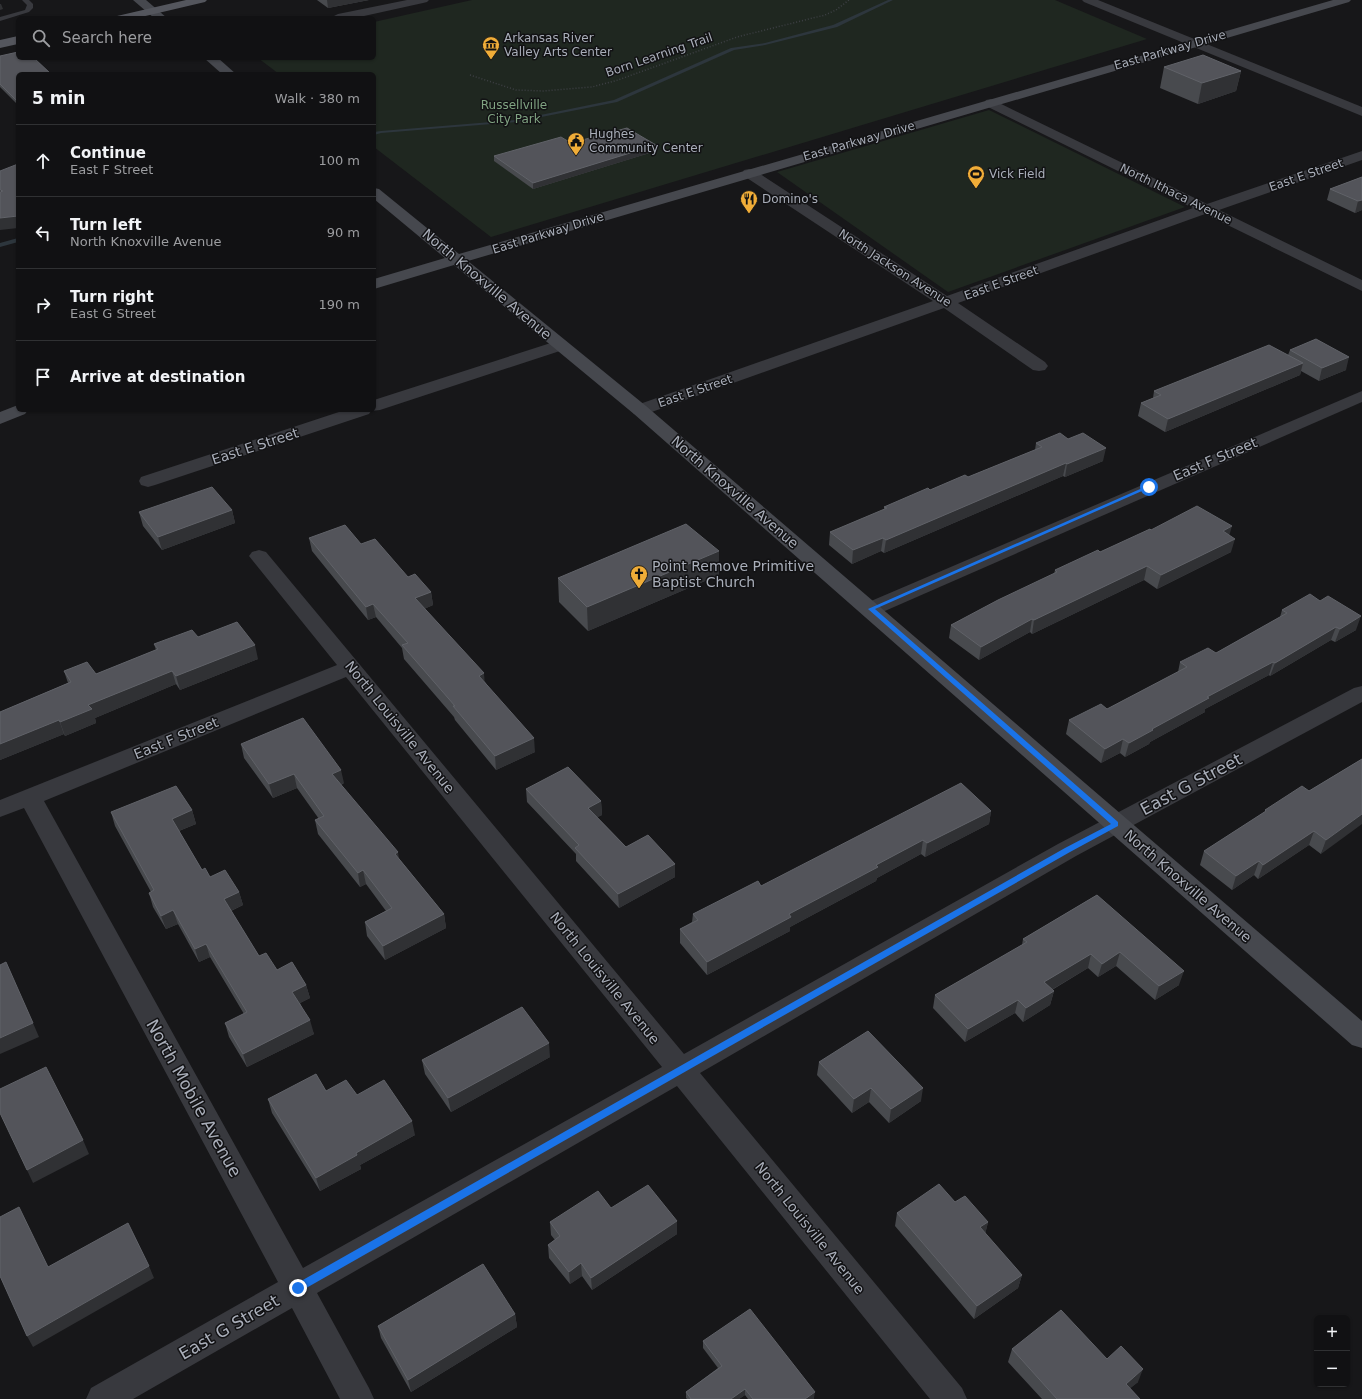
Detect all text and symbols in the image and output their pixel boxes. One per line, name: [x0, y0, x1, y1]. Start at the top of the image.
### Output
search box: [16, 16, 376, 60]
icon: search: [30, 27, 52, 49]
street label: East Parkway Drive: [1112, 27, 1228, 73]
text: Search here: [62, 29, 152, 47]
street label: Born Learning Trail: [604, 30, 714, 80]
place label: Arkansas River Valley Arts Center: [504, 31, 612, 59]
museum icon: Arkansas River Valley Arts Center: [481, 35, 501, 60]
text: 5 min: [32, 88, 85, 108]
text: Walk · 380 m: [275, 91, 360, 106]
park label: Russellville City Park: [481, 98, 547, 126]
street label: East Parkway Drive: [801, 118, 917, 164]
place label: Hughes Community Center: [589, 127, 703, 155]
public building icon: Hughes Community Center: [566, 131, 586, 156]
text: Continue: [70, 144, 146, 162]
icon: ahead: [32, 150, 54, 172]
text: 100 m: [318, 153, 360, 168]
street label: East E Street: [1267, 156, 1345, 194]
street label: North Ithaca Avenue: [1118, 161, 1234, 227]
text: East F Street: [70, 162, 153, 177]
sports icon: Vick Field: [966, 164, 986, 189]
place label: Vick Field: [989, 167, 1045, 181]
restaurant icon: Domino's: [739, 189, 759, 214]
place label: Domino's: [762, 192, 818, 206]
street label: East Parkway Drive: [491, 209, 605, 257]
text: Turn left: [70, 216, 142, 234]
icon: left: [32, 222, 54, 244]
text: 90 m: [327, 225, 360, 240]
street label: North Knoxville Avenue: [419, 225, 555, 343]
street label: North Jackson Avenue: [836, 226, 954, 310]
text: North Knoxville Avenue: [70, 234, 221, 249]
street label: East E Street: [962, 263, 1040, 303]
text: Turn right: [70, 288, 154, 306]
icon: right: [32, 294, 54, 316]
text: 190 m: [318, 297, 360, 312]
text: East G Street: [70, 306, 156, 321]
icon: arrive: [32, 366, 54, 388]
text: Arrive at destination: [70, 368, 245, 386]
street label: East E Street: [656, 372, 734, 410]
street label: East E Street: [209, 424, 301, 468]
street label: North Knoxville Avenue: [668, 432, 802, 552]
street label: East F Street: [1171, 434, 1260, 484]
route start: [1140, 478, 1158, 496]
place label: Point Remove Primitive Baptist Church: [652, 558, 814, 590]
church icon: Point Remove Primitive Baptist Church: [629, 564, 649, 589]
street label: North Louisville Avenue: [342, 658, 458, 796]
street label: East F Street: [131, 714, 221, 762]
street label: East G Street: [1137, 749, 1246, 819]
street label: North Knoxville Avenue: [1121, 826, 1255, 946]
street label: North Louisville Avenue: [547, 909, 663, 1047]
street label: North Mobile Avenue: [142, 1016, 246, 1180]
street label: North Louisville Avenue: [752, 1159, 868, 1297]
route end: [289, 1279, 307, 1297]
street label: East G Street: [175, 1290, 283, 1364]
map controls: [1314, 1315, 1350, 1387]
button: +: [1314, 1315, 1350, 1351]
button: −: [1314, 1351, 1350, 1387]

